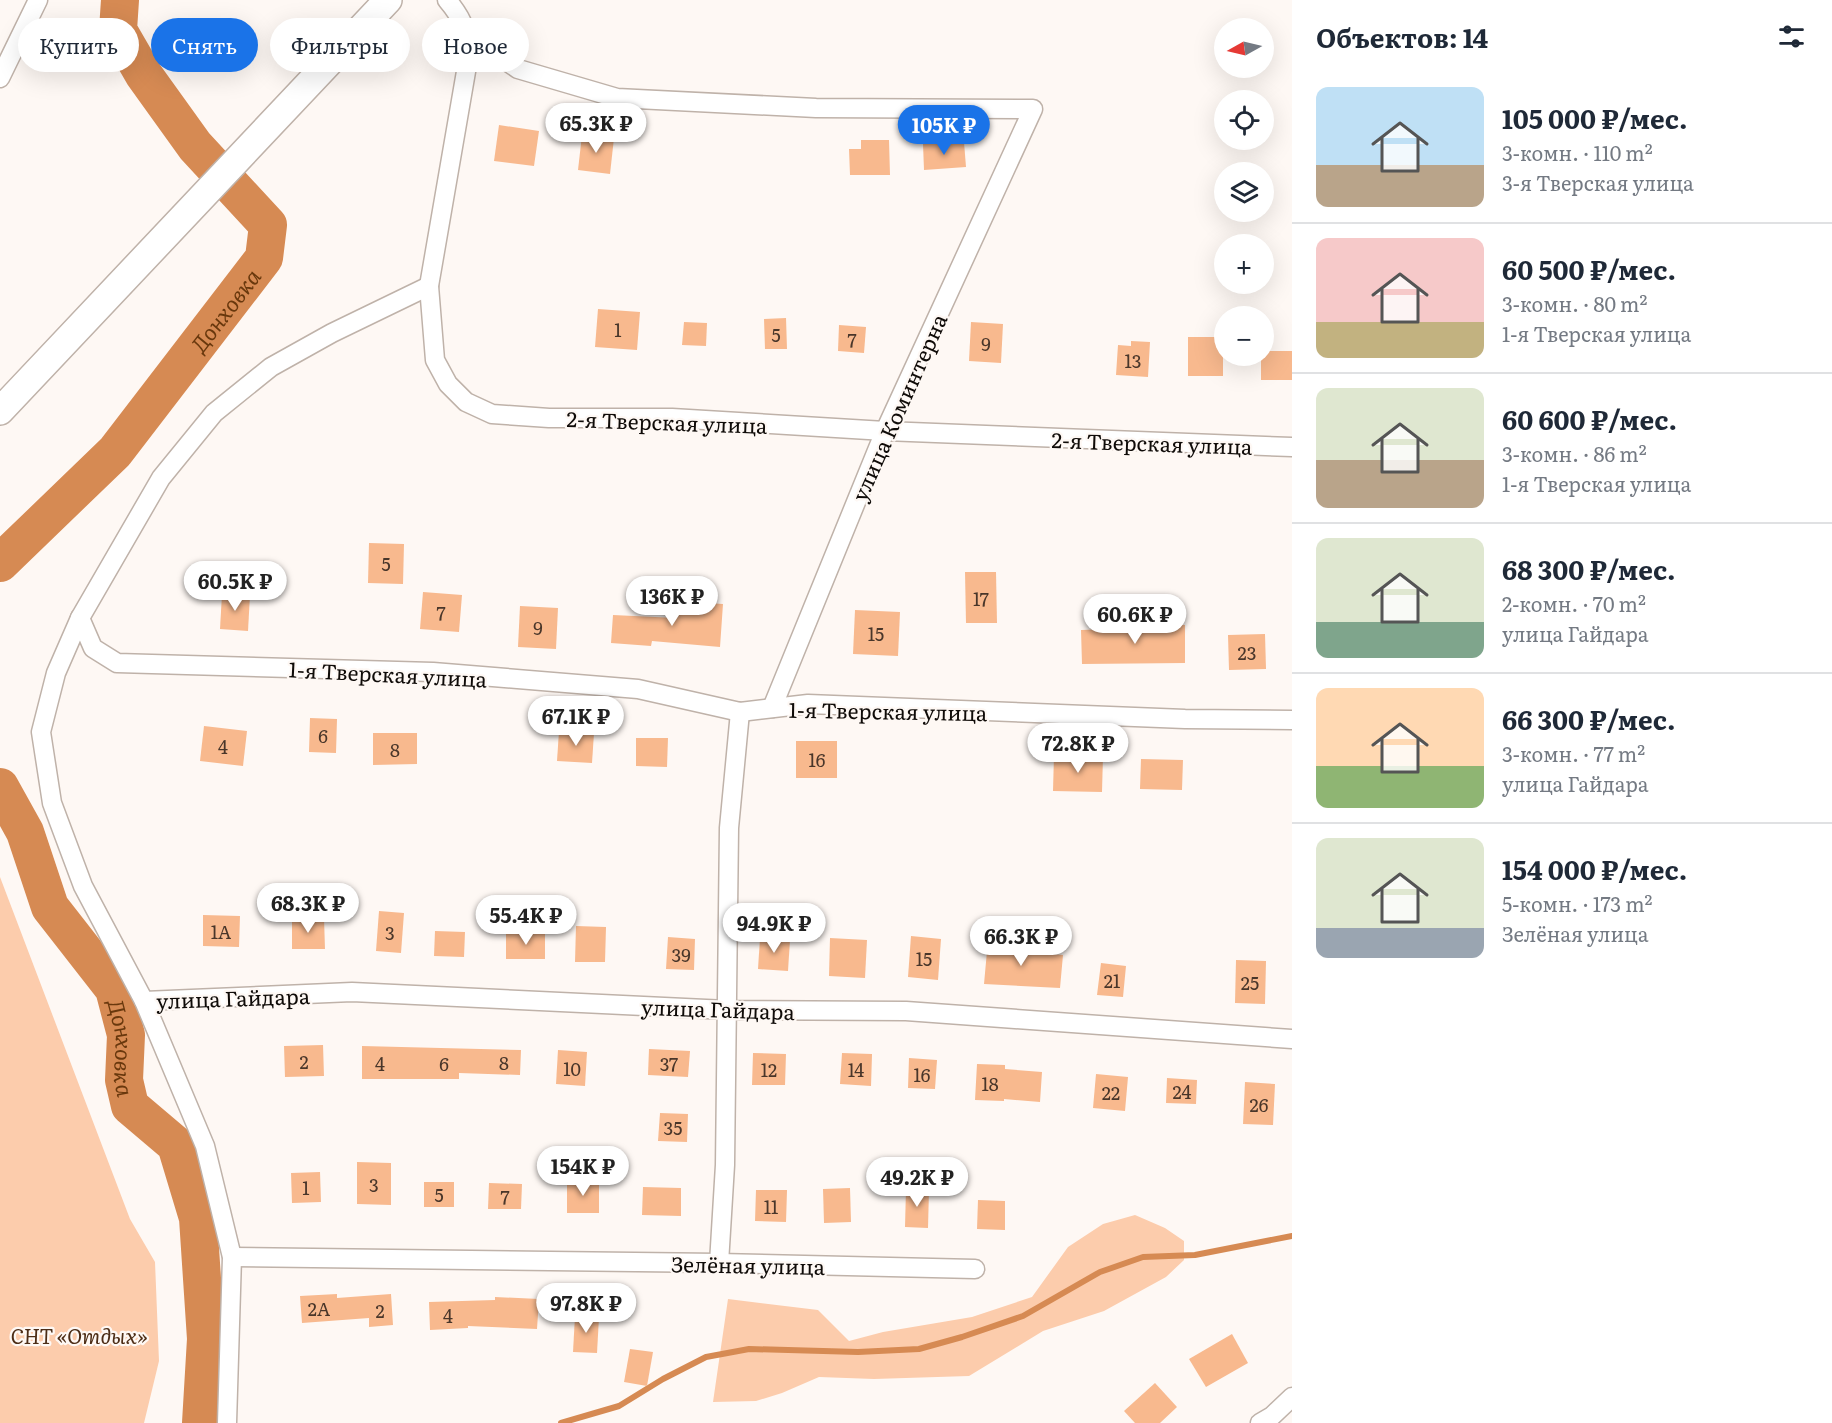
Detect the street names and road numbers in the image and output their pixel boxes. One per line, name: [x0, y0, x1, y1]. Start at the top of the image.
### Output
street label: улица Коминтерна: [843, 308, 954, 506]
street label: 2-я Тверская улица: [566, 402, 769, 440]
street label: 2-я Тверская улица: [1051, 423, 1254, 461]
street label: 1-я Тверская улица: [288, 652, 489, 694]
street label: 1-я Тверская улица: [788, 693, 988, 727]
street label: улица Гайдара: [156, 979, 311, 1015]
street label: улица Гайдара: [641, 990, 796, 1026]
street label: Зелёная улица: [671, 1247, 826, 1281]

